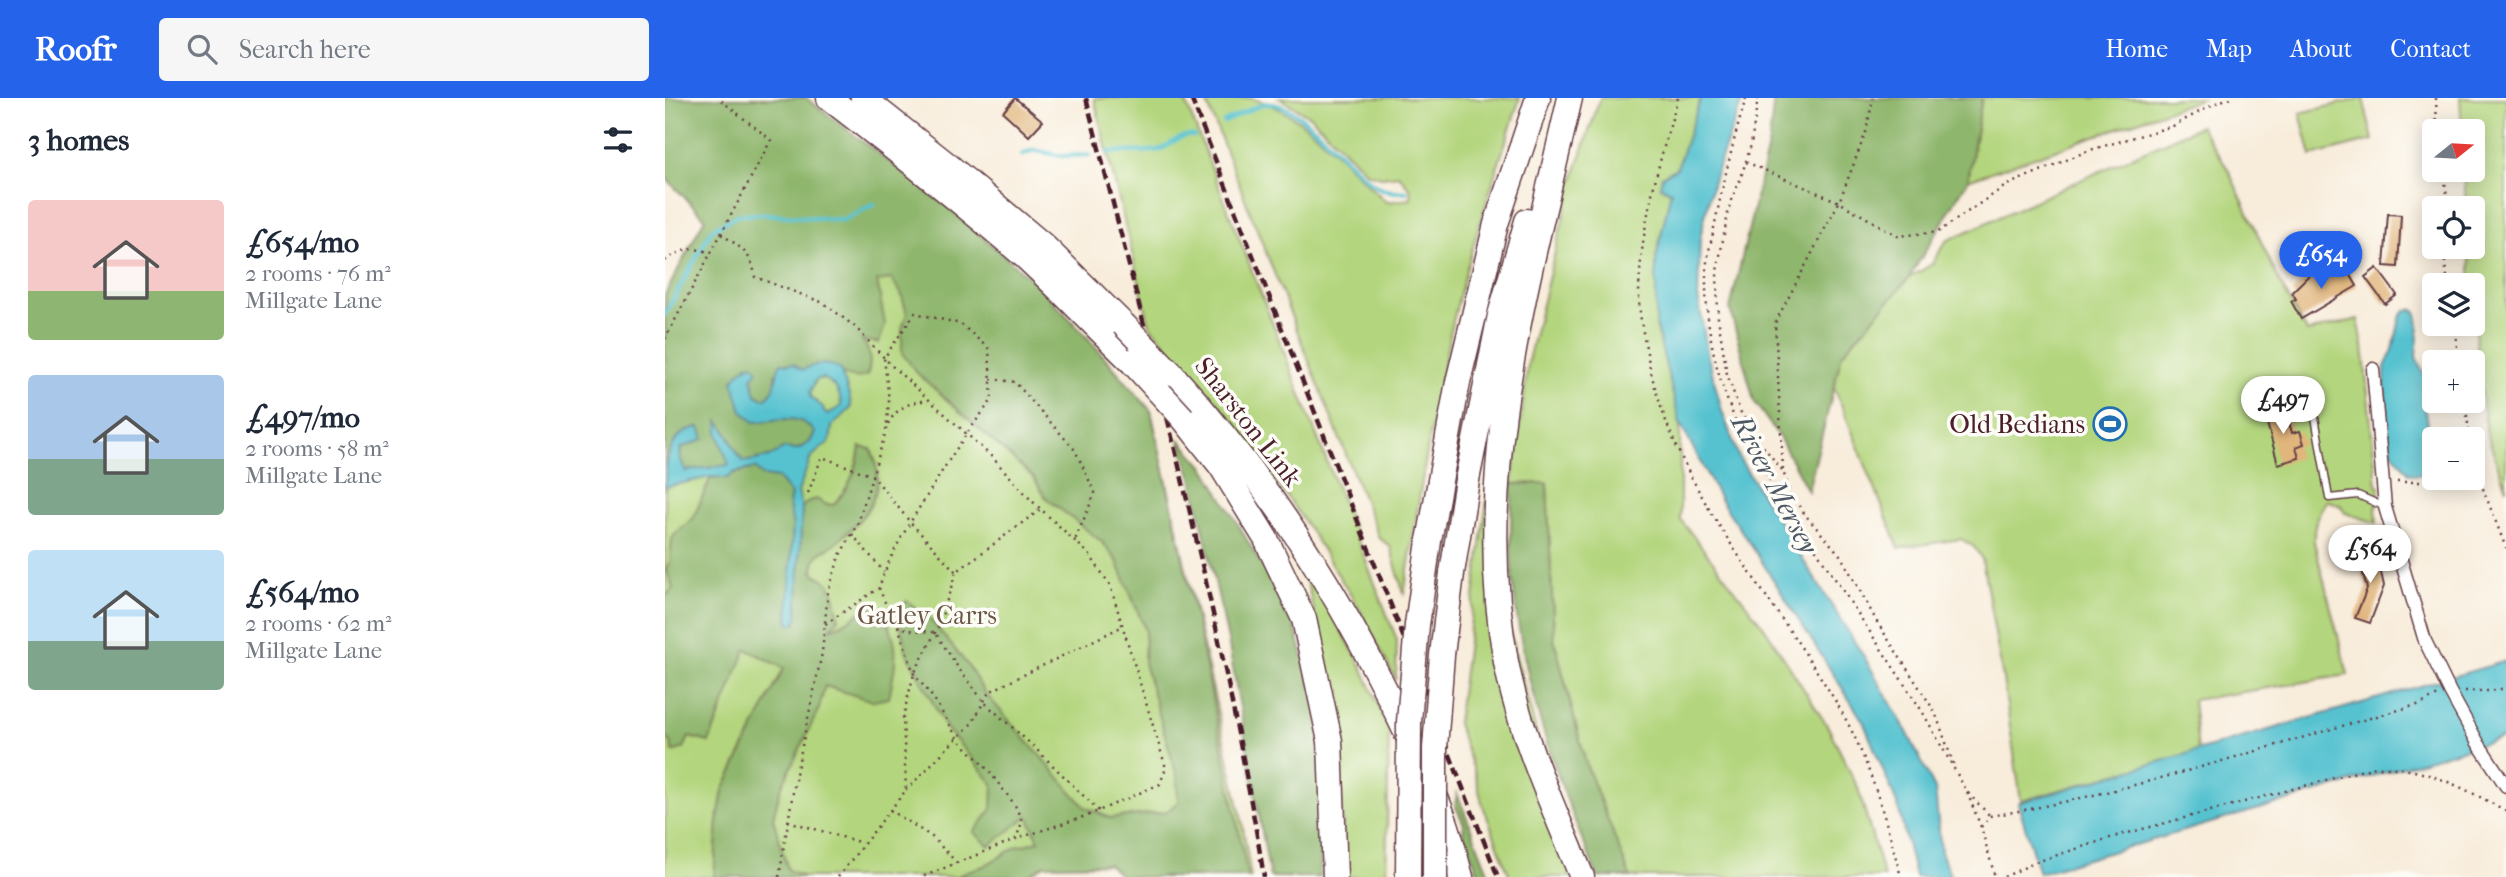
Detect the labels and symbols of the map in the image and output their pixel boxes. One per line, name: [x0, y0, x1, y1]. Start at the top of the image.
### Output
north arrow: [2422, 119, 2485, 182]
pin: £654: [2280, 232, 2362, 291]
street label: Sharston Link: [1188, 351, 1308, 493]
pin: £497: [2242, 376, 2324, 436]
sports icon: Old Bedians: [2091, 405, 2129, 443]
water label: River Mersey: [1724, 407, 1826, 560]
place label: Old Bedians: [1949, 409, 2085, 440]
pin: £564: [2329, 526, 2411, 585]
park label: Gatley Carrs: [857, 600, 997, 631]

